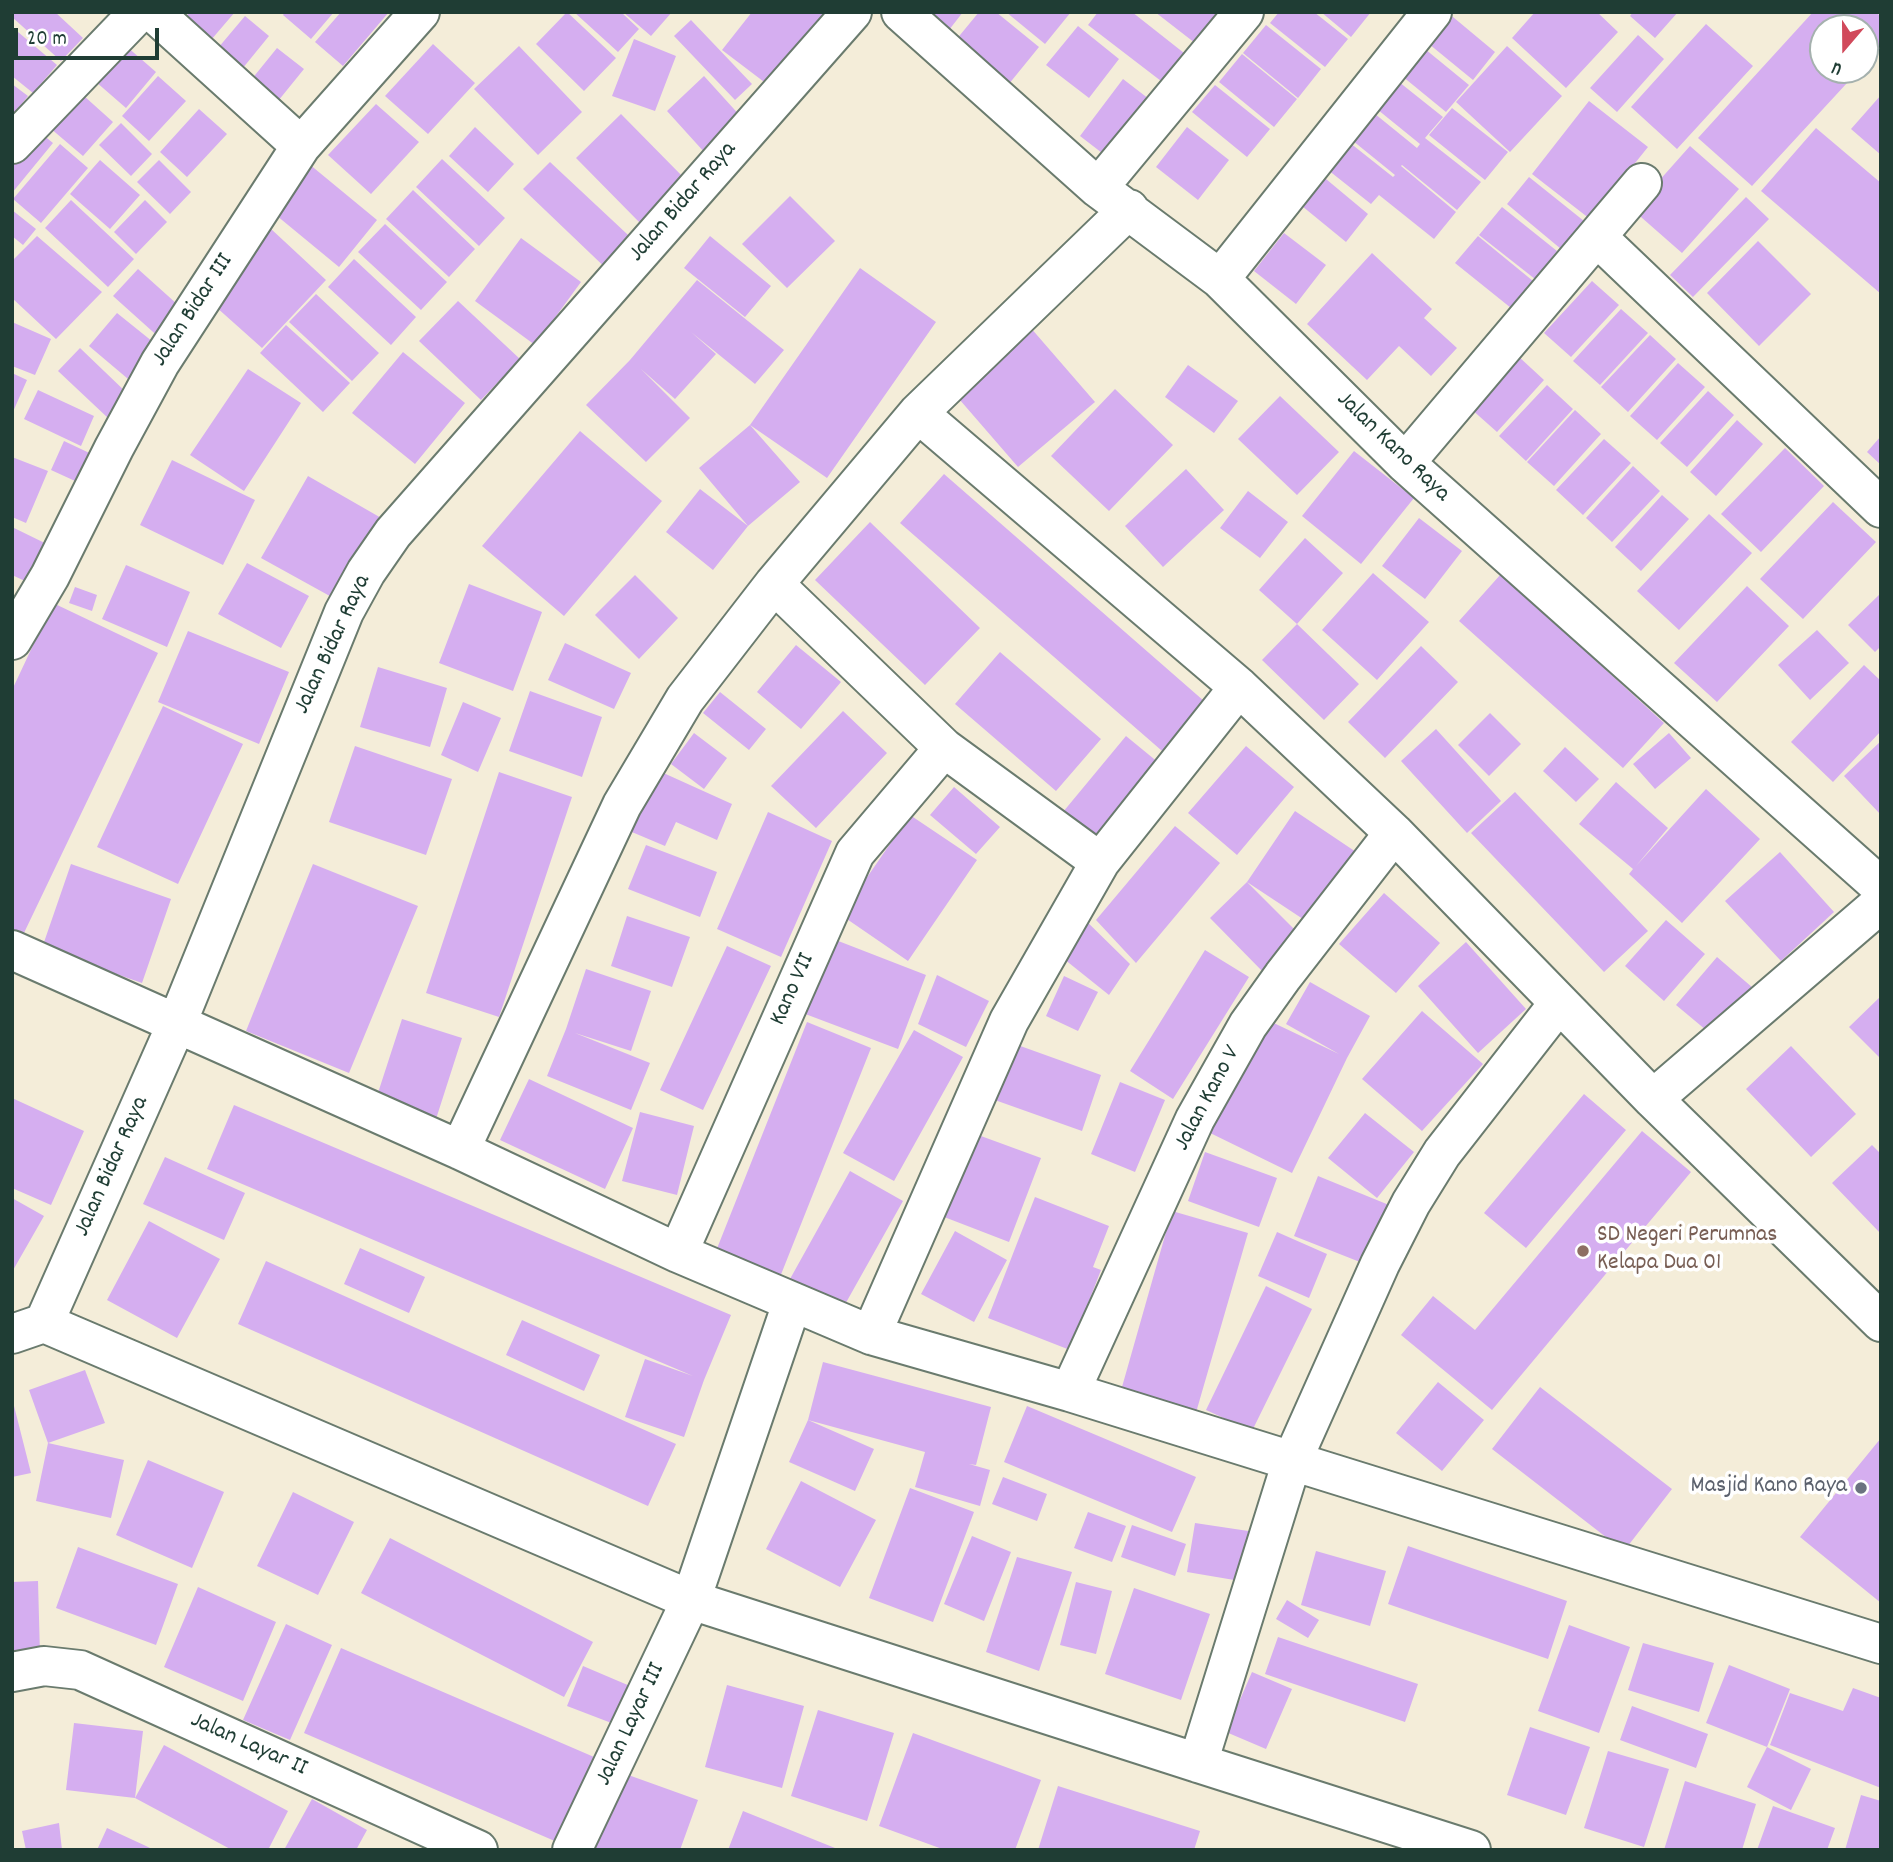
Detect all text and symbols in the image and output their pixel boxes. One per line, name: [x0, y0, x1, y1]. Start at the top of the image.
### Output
scale bar: [18, 14, 163, 58]
north arrow: [1809, 14, 1879, 84]
text: 20 m: [27, 25, 67, 55]
text: U: [1828, 53, 1846, 82]
street label: Jalan Bidar Raya: [624, 137, 744, 269]
street label: Jalan Bidar III: [147, 249, 241, 373]
street label: Jalan Kano Raya: [1329, 387, 1455, 509]
street label: Jalan Bidar Raya: [289, 571, 379, 719]
street label: Kano VII: [765, 949, 823, 1031]
street label: Jalan Kano V: [1169, 1042, 1249, 1156]
street label: Jalan Bidar Raya: [69, 1093, 157, 1241]
place label: SD Negeri Perumnas Kelapa Dua 01: [1597, 1223, 1777, 1279]
marker: SD Negeri Perumnas Kelapa Dua 01: [1575, 1243, 1591, 1259]
place label: Masjid Kano Raya: [1691, 1474, 1847, 1502]
marker: Masjid Kano Raya: [1853, 1480, 1869, 1496]
street label: Jalan Layar III: [591, 1659, 673, 1791]
street label: Jalan Layar II: [185, 1707, 311, 1785]

